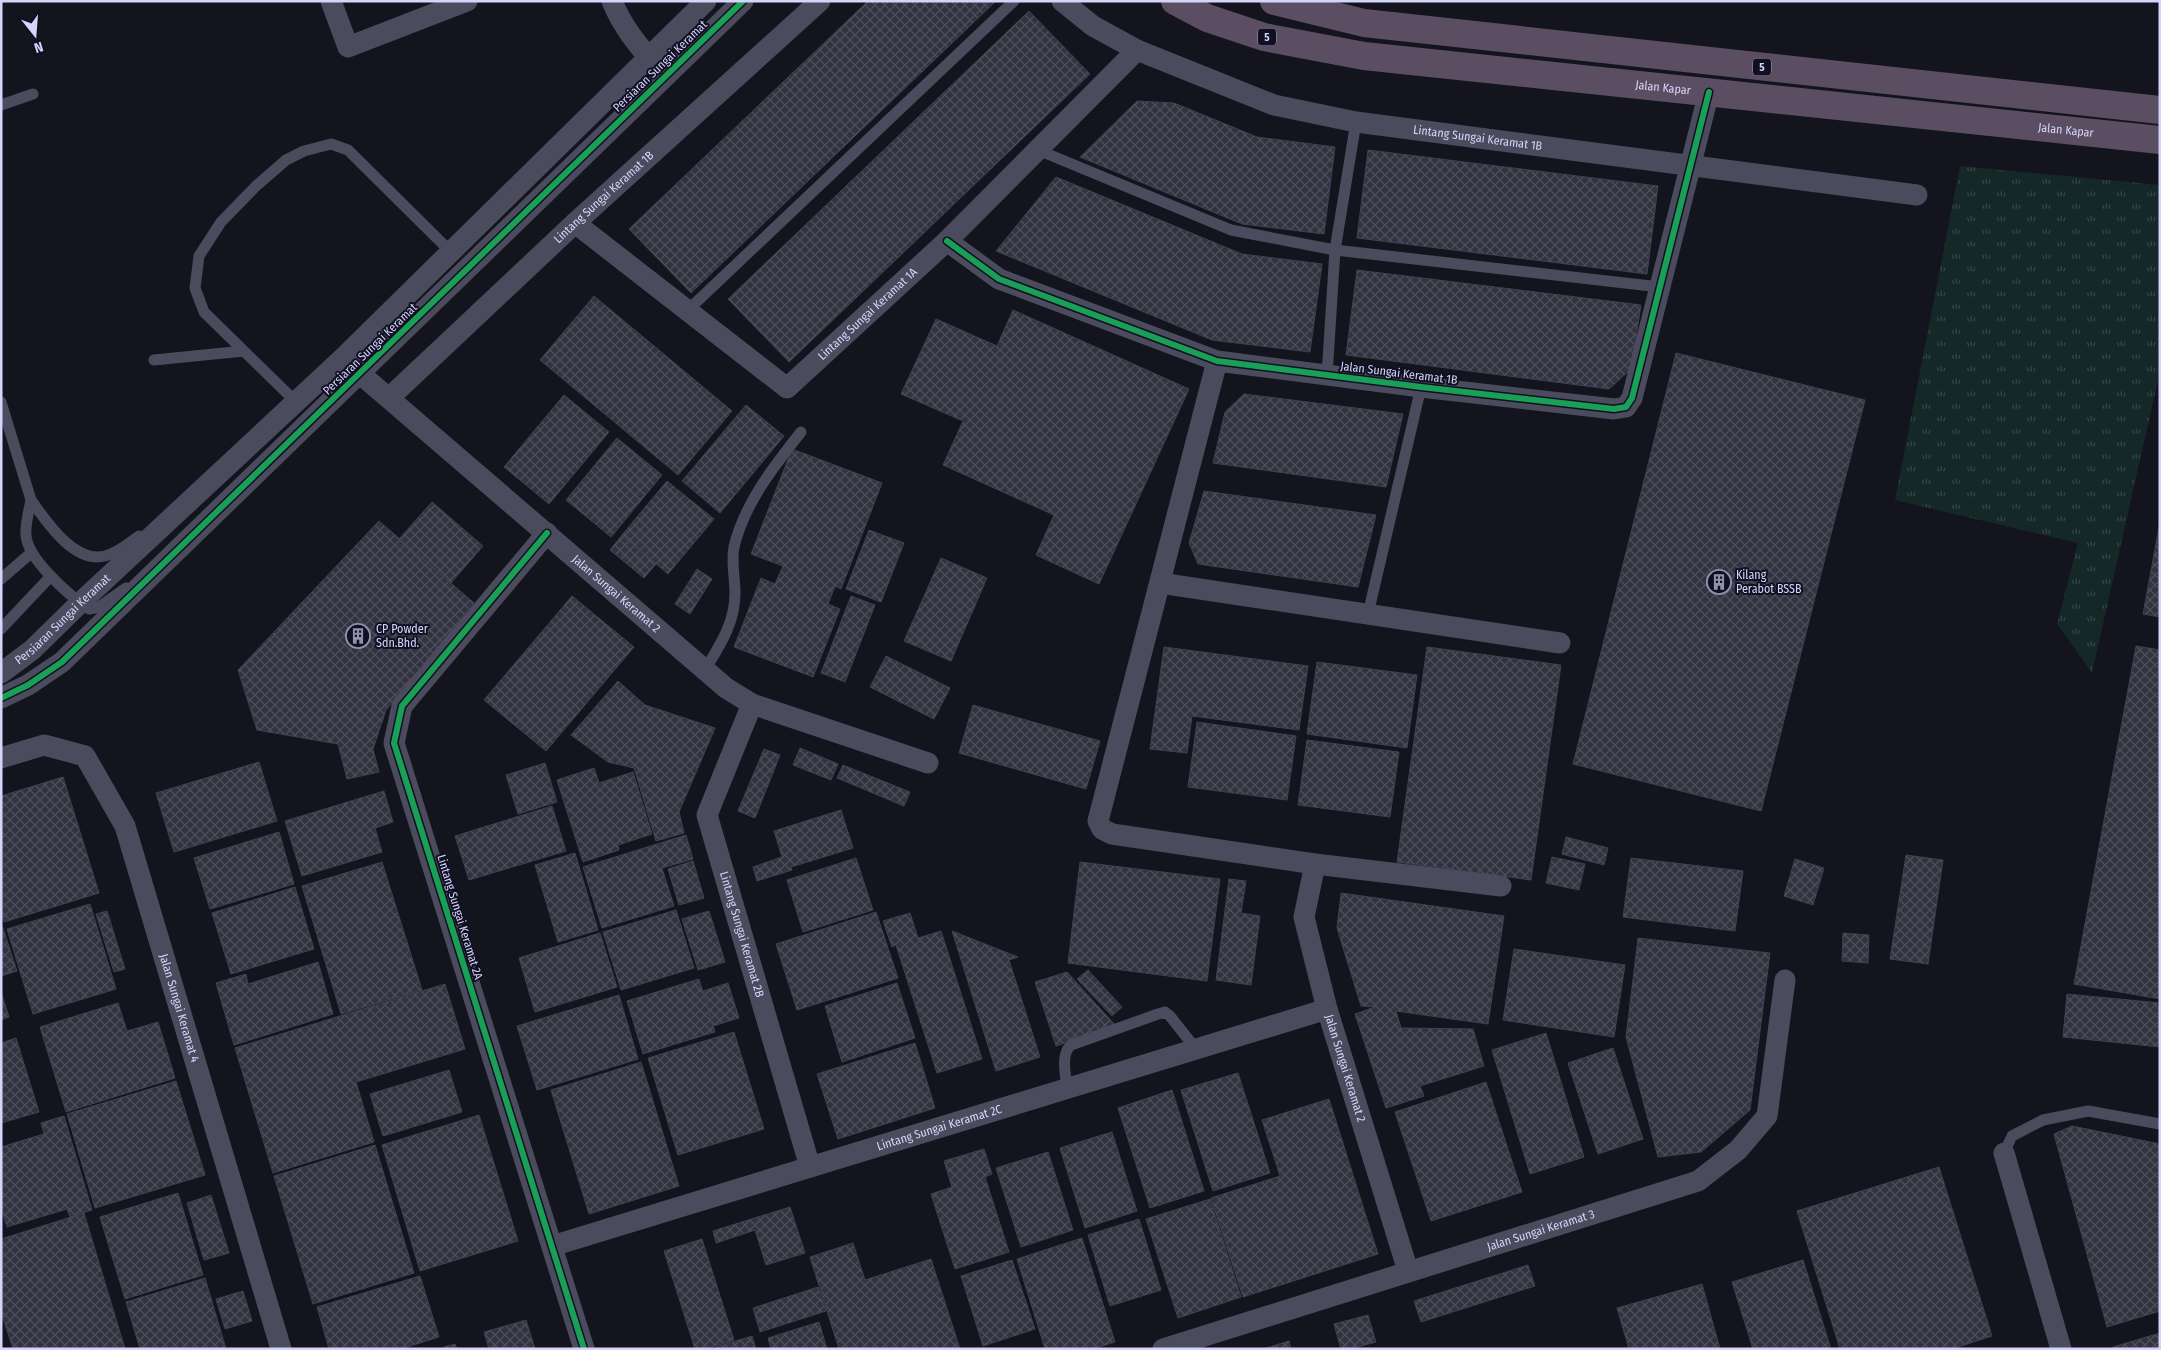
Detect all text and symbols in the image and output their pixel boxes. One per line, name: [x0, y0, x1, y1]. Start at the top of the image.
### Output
north arrow: [10, 10, 60, 60]
street label: Persiaran Sungai Keramat: [610, 17, 710, 115]
road number: 5: [1258, 28, 1276, 46]
text: N: [32, 38, 45, 56]
road number: 5: [1753, 58, 1771, 76]
street label: Jalan Kapar: [1635, 78, 1692, 98]
street label: Jalan Kapar: [2038, 120, 2095, 140]
street label: Lintang Sungai Keramat 1B: [1412, 123, 1543, 153]
street label: Lintang Sungai Keramat 1B: [551, 148, 657, 246]
street label: Lintang Sungai Keramat 1A: [815, 265, 921, 363]
street label: Persiaran Sungai Keramat: [320, 300, 420, 398]
street label: Jalan Sungai Keramat 1B: [1340, 359, 1459, 387]
street label: Jalan Sungai Keramat 2: [569, 552, 663, 636]
place label: Kilang Perabot BSSB: [1736, 568, 1802, 596]
building icon: Kilang Perabot BSSB: [1706, 569, 1732, 595]
street label: Persiaran Sungai Keramat: [12, 571, 113, 667]
place label: CP Powder Sdn.Bhd.: [376, 622, 429, 650]
building icon: CP Powder Sdn.Bhd.: [345, 623, 371, 649]
street label: Lintang Sungai Keramat 2A: [434, 853, 486, 982]
street label: Lintang Sungai Keramat 2B: [717, 870, 767, 999]
street label: Jalan Sungai Keramat 4: [157, 952, 202, 1064]
street label: Jalan Sungai Keramat 2: [1322, 1013, 1369, 1124]
street label: Lintang Sungai Keramat 2C: [875, 1102, 1003, 1153]
street label: Jalan Sungai Keramat 3: [1485, 1207, 1596, 1254]

